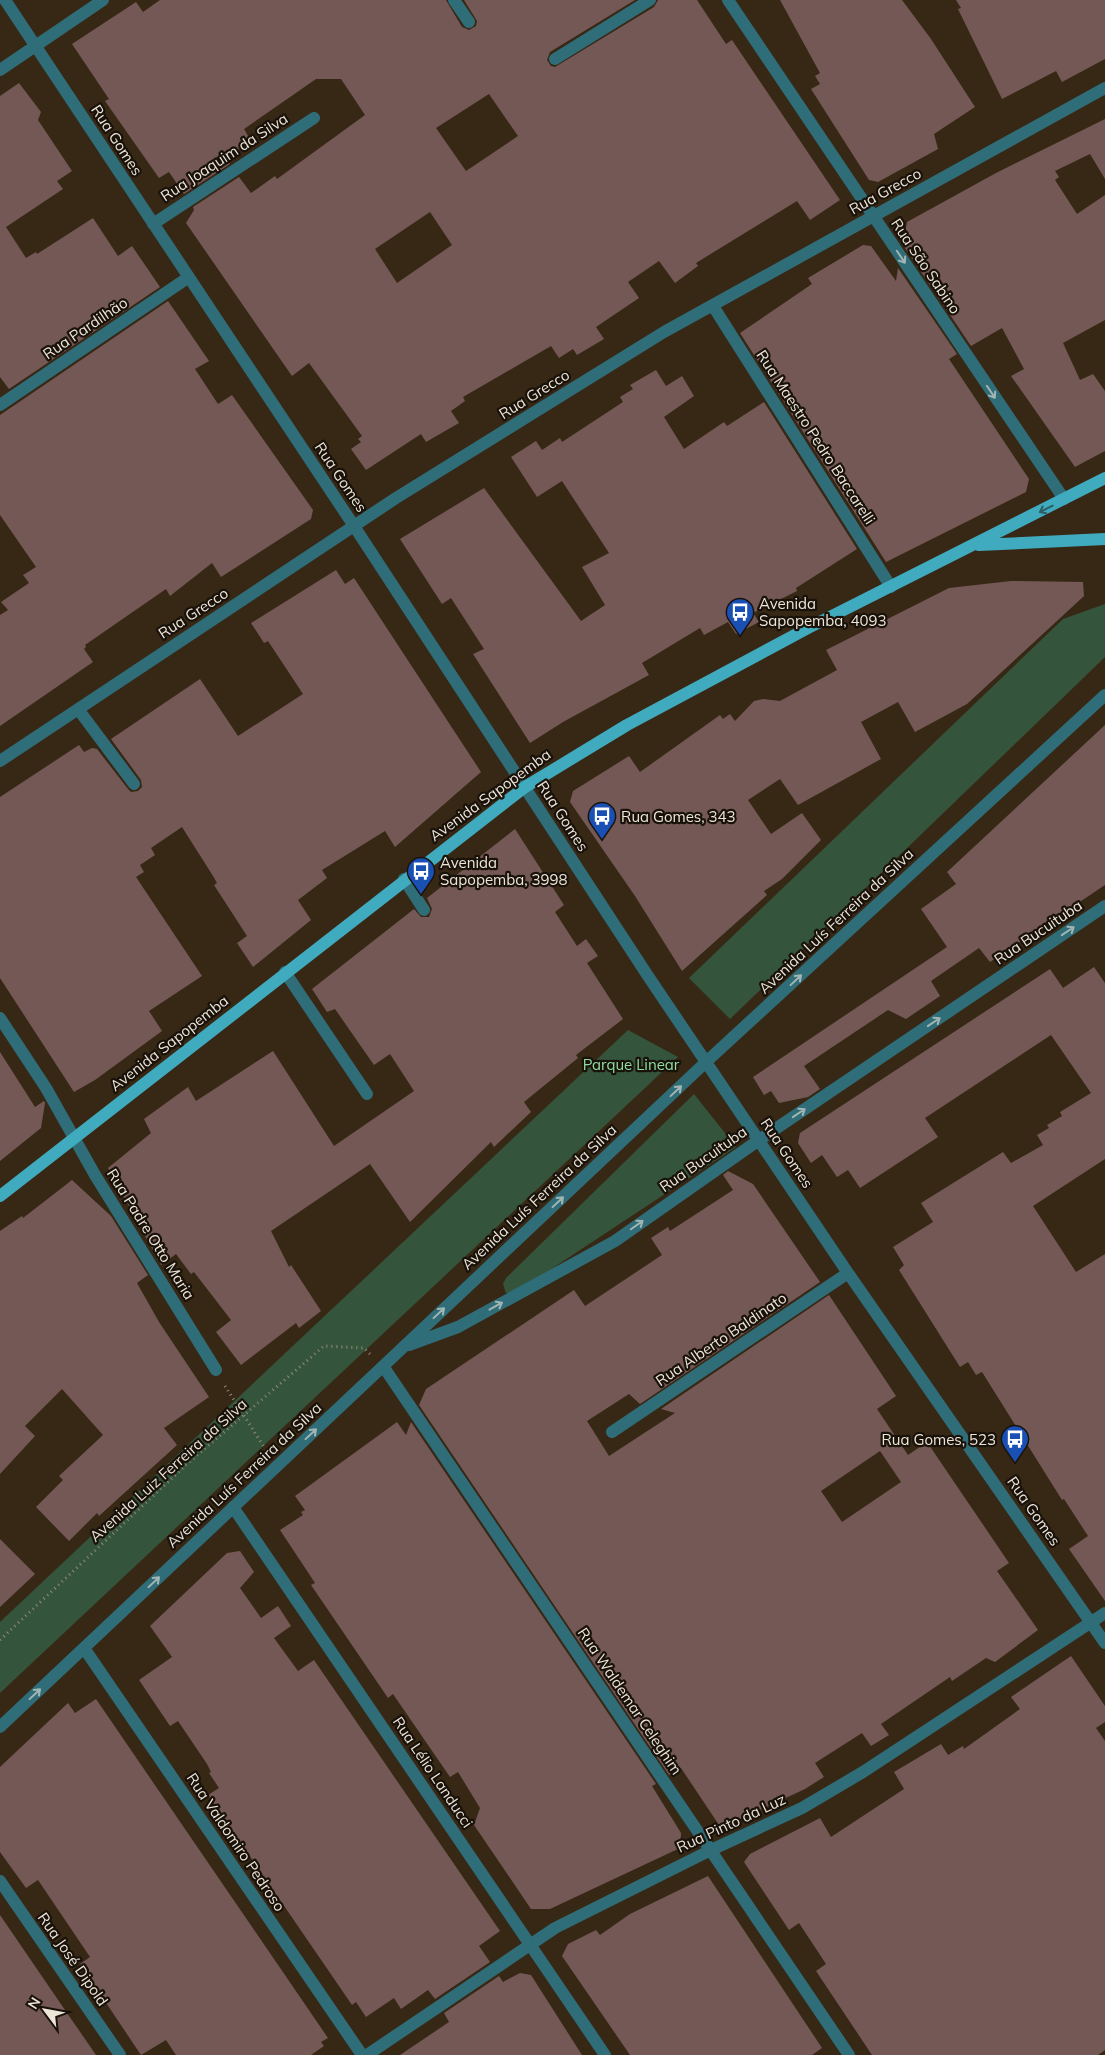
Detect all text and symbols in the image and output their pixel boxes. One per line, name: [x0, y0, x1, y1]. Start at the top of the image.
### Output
street label: Rua Gomes: [87, 101, 147, 179]
street label: Rua Joaquim da Silva: [157, 109, 291, 205]
street label: Rua Grecco: [846, 163, 924, 219]
street label: Rua São Sabino: [887, 215, 965, 317]
one-way arrow: [896, 250, 906, 264]
street label: Rua Pardilhão: [39, 293, 131, 363]
street label: Rua Maestro Pedro Baccarelli: [753, 346, 879, 528]
street label: Rua Grecco: [495, 365, 573, 423]
one-way arrow: [987, 384, 997, 398]
street label: Rua Gomes: [311, 438, 371, 516]
one-way arrow: [1039, 505, 1054, 514]
street label: Rua Grecco: [154, 583, 232, 643]
place label: Avenida Sapopemba, 4093: [759, 594, 887, 630]
bus stop icon: Avenida Sapopemba, 4093: [725, 597, 755, 636]
street label: Avenida Sapopemba: [426, 745, 554, 845]
street label: Rua Gomes: [533, 777, 593, 855]
bus stop icon: Rua Gomes, 343: [587, 801, 617, 840]
place label: Rua Gomes, 343: [621, 807, 736, 826]
street label: Avenida Luís Ferreira da Silva: [755, 844, 917, 998]
place label: Avenida Sapopemba, 3998: [440, 853, 568, 889]
bus stop icon: Avenida Sapopemba, 3998: [406, 856, 436, 895]
street label: Rua Bucuituba: [990, 896, 1086, 968]
one-way arrow: [1061, 925, 1075, 936]
one-way arrow: [789, 974, 802, 986]
street label: Avenida Sapopemba: [106, 991, 232, 1095]
one-way arrow: [926, 1017, 940, 1027]
park label: Parque Linear: [583, 1055, 680, 1074]
one-way arrow: [670, 1085, 683, 1097]
one-way arrow: [792, 1108, 806, 1118]
street label: Rua Gomes: [757, 1114, 817, 1192]
street label: Avenida Luís Ferreira da Silva: [458, 1120, 620, 1274]
street label: Rua Bucuituba: [656, 1122, 750, 1196]
street label: Rua Padre Otto Maria: [103, 1165, 199, 1303]
one-way arrow: [552, 1196, 564, 1208]
one-way arrow: [630, 1220, 644, 1230]
street label: Rua Alberto Baldinato: [652, 1288, 790, 1390]
one-way arrow: [489, 1301, 504, 1311]
one-way arrow: [433, 1307, 446, 1319]
street label: Avenida Luiz Ferreira da Silva: [85, 1394, 251, 1546]
street label: Avenida Luís Ferreira da Silva: [163, 1398, 325, 1552]
bus stop icon: Rua Gomes, 523: [1000, 1424, 1030, 1463]
one-way arrow: [305, 1428, 318, 1440]
place label: Rua Gomes, 523: [881, 1430, 996, 1449]
street label: Rua Gomes: [1003, 1473, 1065, 1549]
one-way arrow: [147, 1576, 160, 1588]
street label: Rua Waldemar Celeghim: [574, 1624, 686, 1778]
one-way arrow: [29, 1688, 42, 1700]
street label: Rua Lélio Landucci: [389, 1713, 477, 1831]
street label: Rua Valdomiro Pedroso: [183, 1769, 289, 1915]
street label: Rua Pinto da Luz: [673, 1789, 789, 1857]
street label: Rua José Dipold: [34, 1909, 112, 2009]
north arrow: [20, 1985, 70, 2035]
text: N: [24, 1994, 44, 2012]

